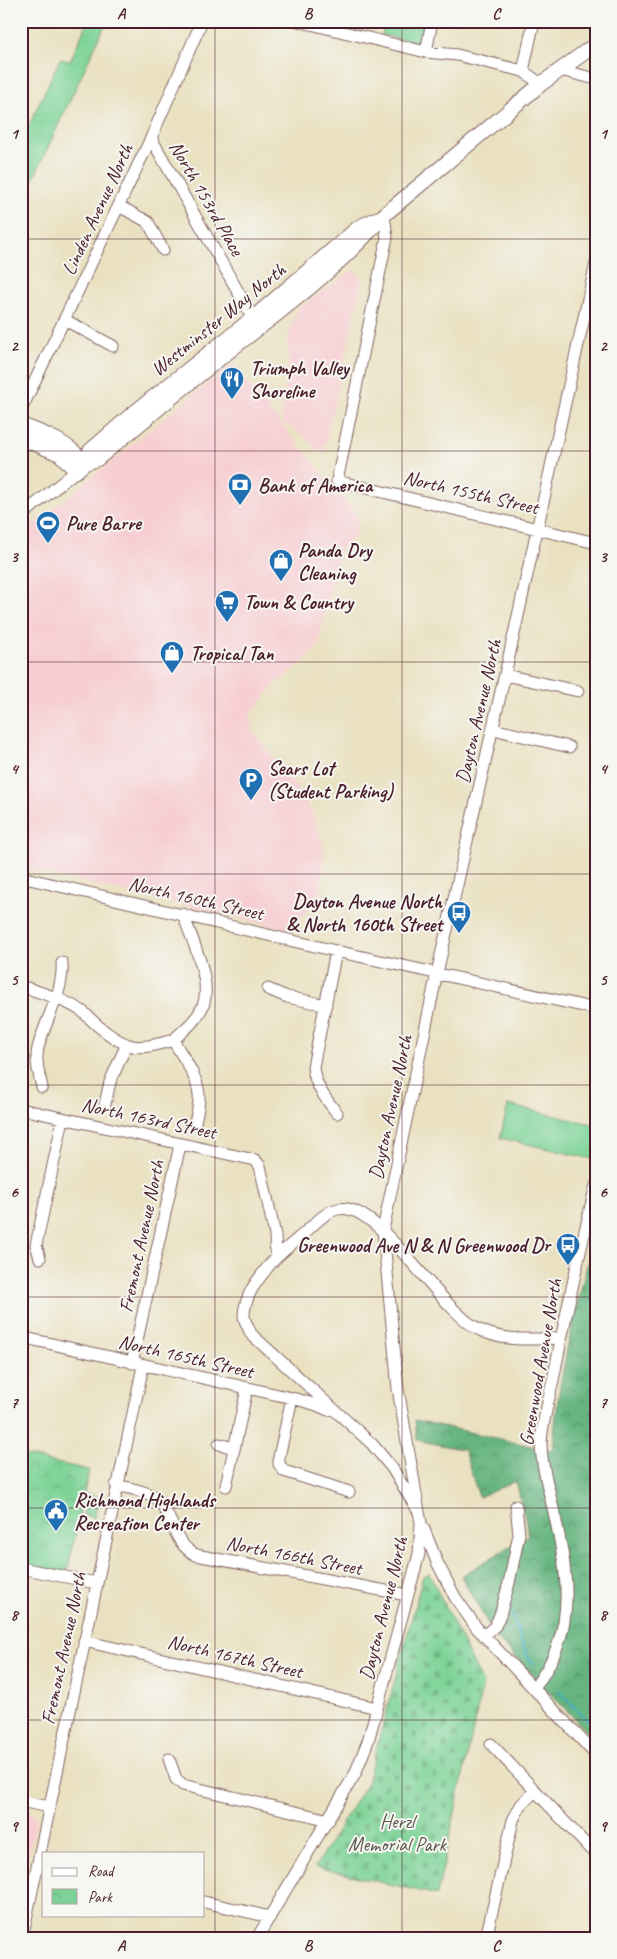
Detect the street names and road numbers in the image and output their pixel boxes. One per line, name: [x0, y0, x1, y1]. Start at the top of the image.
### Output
street label: North 153rd Place: [164, 136, 250, 262]
street label: Linden Avenue North: [56, 139, 139, 279]
street label: Westminster Way North: [146, 257, 292, 382]
street label: North 155th Street: [401, 465, 543, 521]
street label: Dayton Avenue North: [450, 636, 507, 786]
street label: North 160th Street: [126, 871, 268, 927]
street label: Dayton Avenue North: [363, 1032, 418, 1182]
street label: North 163rd Street: [79, 1092, 221, 1145]
street label: Fremont Avenue North: [113, 1157, 170, 1315]
street label: Greenwood Avenue North: [514, 1276, 568, 1447]
street label: North 165th Street: [116, 1329, 258, 1385]
street label: North 166th Street: [224, 1530, 366, 1581]
street label: Dayton Avenue North: [354, 1533, 414, 1682]
street label: Fremont Avenue North: [35, 1569, 92, 1727]
street label: North 167th Street: [165, 1629, 307, 1685]

